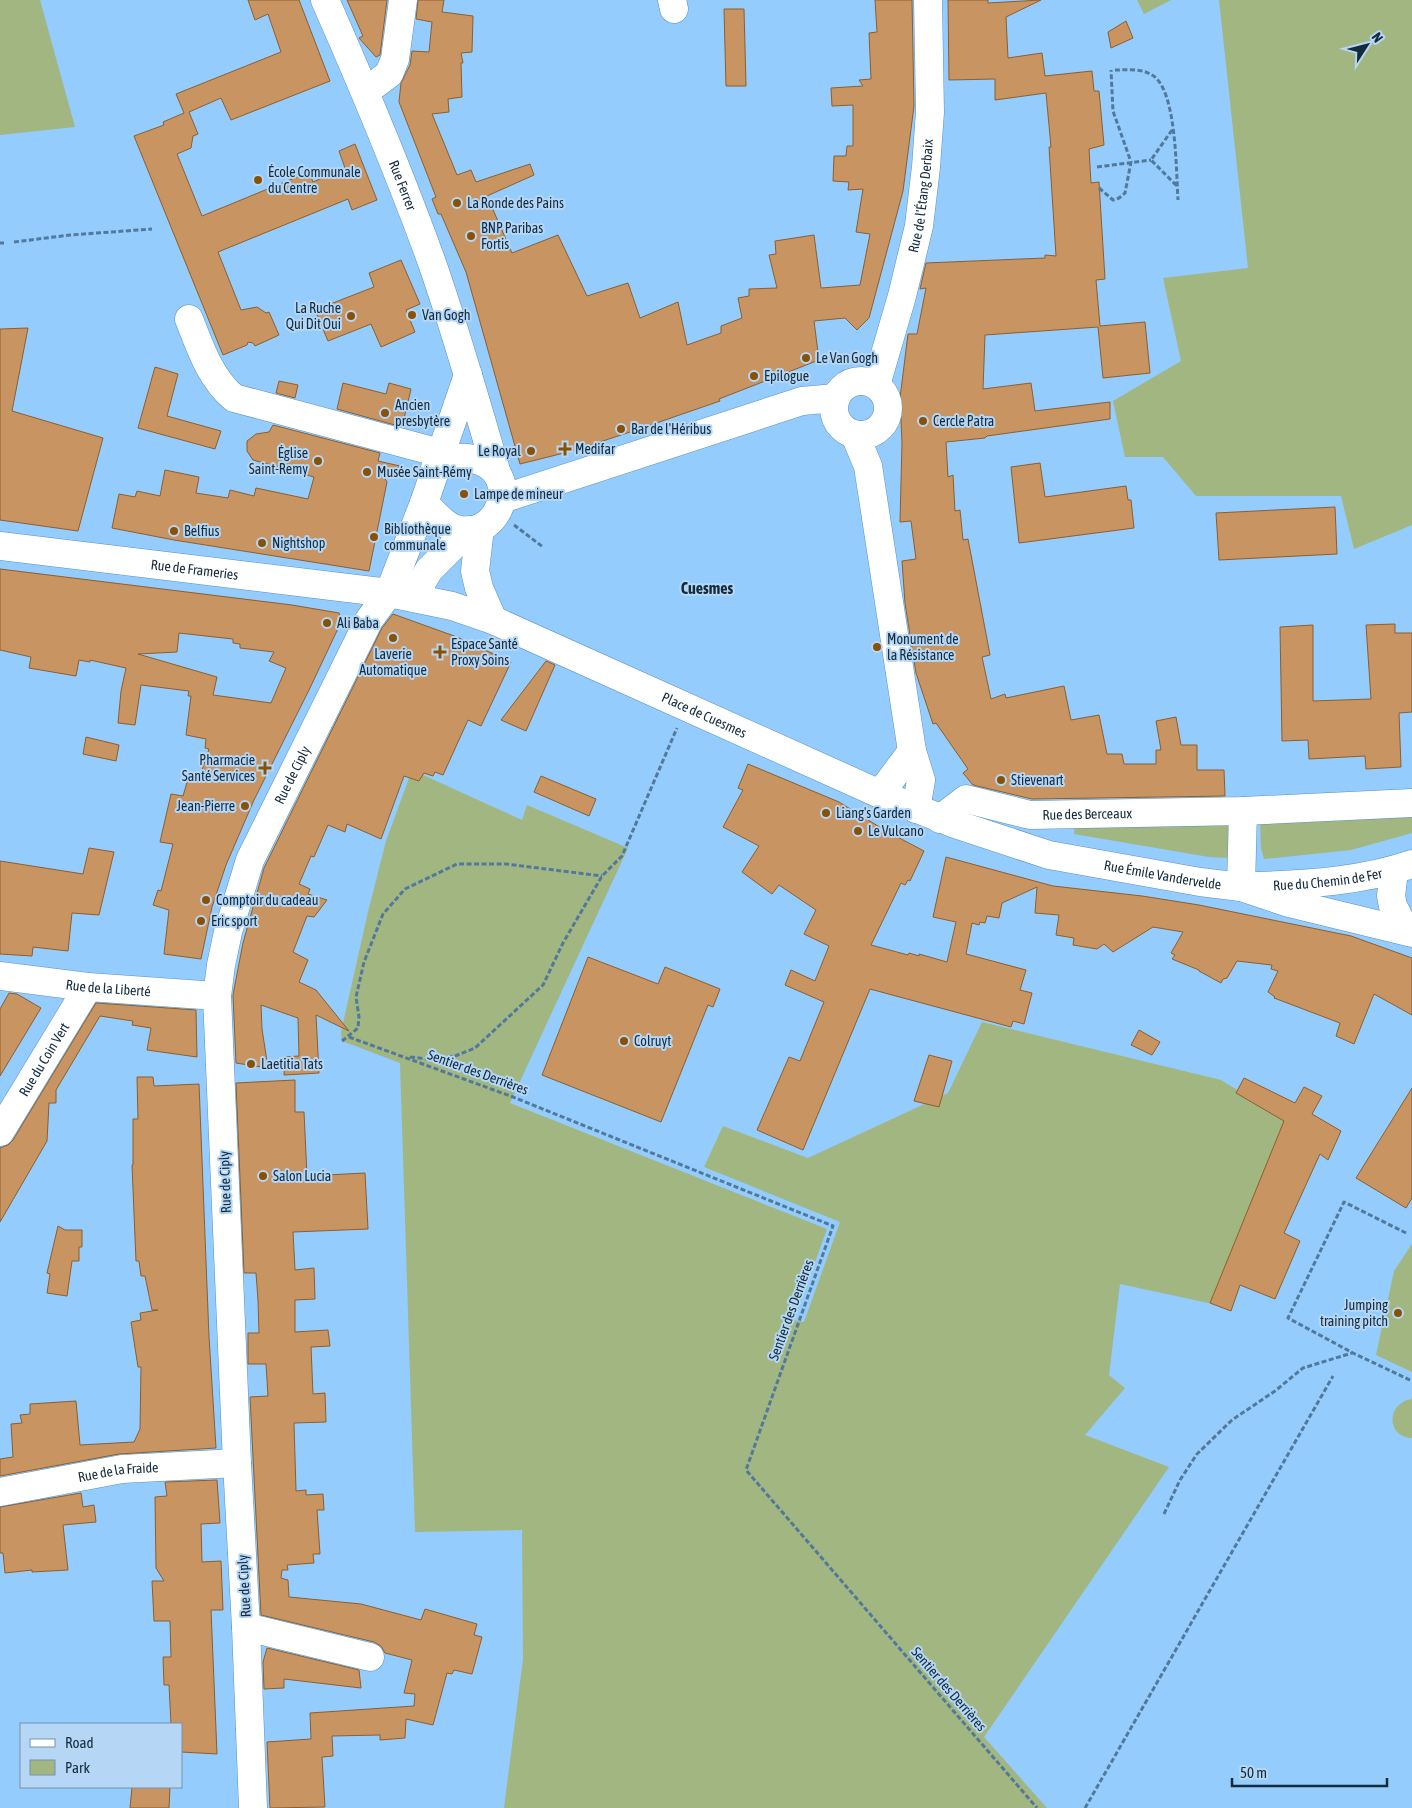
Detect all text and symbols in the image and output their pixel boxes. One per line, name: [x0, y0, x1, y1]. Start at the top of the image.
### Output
north arrow: [1342, 20, 1392, 70]
text: N: [1369, 29, 1386, 45]
street label: Rue de l'Étang Derbaix: [905, 138, 936, 254]
street label: Rue Ferrer: [386, 158, 420, 213]
place label: École Communale du Centre: [268, 164, 361, 196]
marker: École Communale du Centre: [252, 174, 264, 186]
place label: La Ronde des Pains: [467, 195, 564, 211]
marker: La Ronde des Pains: [451, 197, 463, 209]
place label: BNP Paribas Fortis: [481, 220, 543, 252]
marker: BNP Paribas Fortis: [465, 230, 477, 242]
place label: La Ruche Qui Dit Oui: [286, 300, 341, 332]
place label: Van Gogh: [422, 307, 470, 323]
marker: Van Gogh: [406, 309, 418, 321]
marker: La Ruche Qui Dit Oui: [345, 310, 357, 322]
place label: Le Van Gogh: [816, 350, 878, 366]
marker: Le Van Gogh: [800, 352, 812, 364]
place label: Epilogue: [764, 368, 809, 384]
marker: Epilogue: [748, 370, 760, 382]
place label: Ancien presbytère: [395, 397, 450, 429]
marker: Ancien presbytère: [379, 407, 391, 419]
place label: Cercle Patra: [933, 413, 994, 429]
marker: Cercle Patra: [917, 415, 929, 427]
place label: Bar de l'Héribus: [631, 421, 711, 437]
marker: Bar de l'Héribus: [615, 423, 627, 435]
place label: Medifar: [575, 441, 616, 457]
place label: Le Royal: [478, 443, 521, 459]
marker: Medifar: [559, 443, 571, 455]
place label: Église Saint-Remy: [249, 445, 308, 477]
marker: Le Royal: [525, 445, 537, 457]
marker: Église Saint-Remy: [312, 455, 324, 467]
place label: Musée Saint-Rémy: [377, 464, 472, 480]
marker: Musée Saint-Rémy: [361, 466, 373, 478]
place label: Lampe de mineur: [474, 486, 564, 502]
marker: Lampe de mineur: [458, 488, 470, 500]
place label: Bibliothèque communale: [384, 521, 451, 553]
place label: Belfius: [184, 523, 220, 539]
marker: Belfius: [168, 525, 180, 537]
marker: Bibliothèque communale: [368, 531, 380, 543]
place label: Nightshop: [272, 535, 326, 551]
marker: Nightshop: [256, 537, 268, 549]
street label: Rue de Frameries: [150, 556, 239, 583]
district label: Cuesmes: [681, 579, 733, 597]
place label: Ali Baba: [337, 615, 379, 631]
marker: Ali Baba: [321, 617, 333, 629]
place label: Monument de la Résistance: [887, 631, 959, 663]
marker: Laverie Automatique: [387, 632, 399, 644]
place label: Espace Santé Proxy Soins: [451, 636, 518, 668]
marker: Monument de la Résistance: [871, 641, 883, 653]
marker: Espace Santé Proxy Soins: [433, 645, 447, 659]
place label: Laverie Automatique: [359, 646, 427, 678]
street label: Place de Cuesmes: [659, 689, 749, 741]
street label: Rue de Ciply: [271, 743, 313, 807]
place label: Pharmacie Santé Services: [182, 752, 255, 784]
marker: Pharmacie Santé Services: [259, 762, 271, 774]
place label: Stievenart: [1011, 772, 1064, 788]
marker: Stievenart: [995, 774, 1007, 786]
place label: Jean-Pierre: [177, 798, 235, 814]
marker: Jean-Pierre: [239, 800, 251, 812]
place label: Liang's Garden: [836, 805, 911, 821]
street label: Rue des Berceaux: [1042, 805, 1132, 823]
marker: Liang's Garden: [820, 807, 832, 819]
place label: Le Vulcano: [868, 823, 924, 839]
marker: Le Vulcano: [852, 825, 864, 837]
street label: Rue Émile Vandervelde: [1103, 857, 1222, 893]
street label: Rue du Chemin de Fer: [1273, 865, 1385, 893]
place label: Comptoir du cadeau: [216, 892, 319, 908]
marker: Comptoir du cadeau: [200, 894, 212, 906]
place label: Eric sport: [211, 913, 258, 929]
marker: Eric sport: [195, 915, 207, 927]
street label: Rue de la Liberté: [65, 976, 151, 999]
street label: Rue du Coin Vert: [16, 1020, 72, 1099]
place label: Colruyt: [634, 1033, 671, 1049]
marker: Colruyt: [618, 1035, 630, 1047]
street label: Sentier des Derrières: [425, 1046, 531, 1098]
place label: Laetitia Tats: [261, 1056, 323, 1072]
marker: Laetitia Tats: [245, 1058, 257, 1070]
street label: Rue de Ciply: [216, 1150, 234, 1213]
place label: Salon Lucia: [273, 1168, 331, 1184]
marker: Salon Lucia: [257, 1170, 269, 1182]
street label: Sentier des Derrières: [765, 1257, 817, 1363]
place label: Jumping training pitch: [1320, 1297, 1388, 1329]
marker: Jumping training pitch: [1392, 1307, 1404, 1319]
street label: Rue de la Fraide: [77, 1459, 159, 1485]
street label: Rue de Ciply: [234, 1554, 254, 1618]
street label: Sentier des Derrières: [908, 1644, 990, 1734]
legend: [20, 1723, 182, 1788]
text: Road: [65, 1734, 94, 1751]
scale bar: [1232, 1756, 1387, 1788]
text: Park: [65, 1759, 90, 1776]
text: 50 m: [1240, 1764, 1267, 1781]

